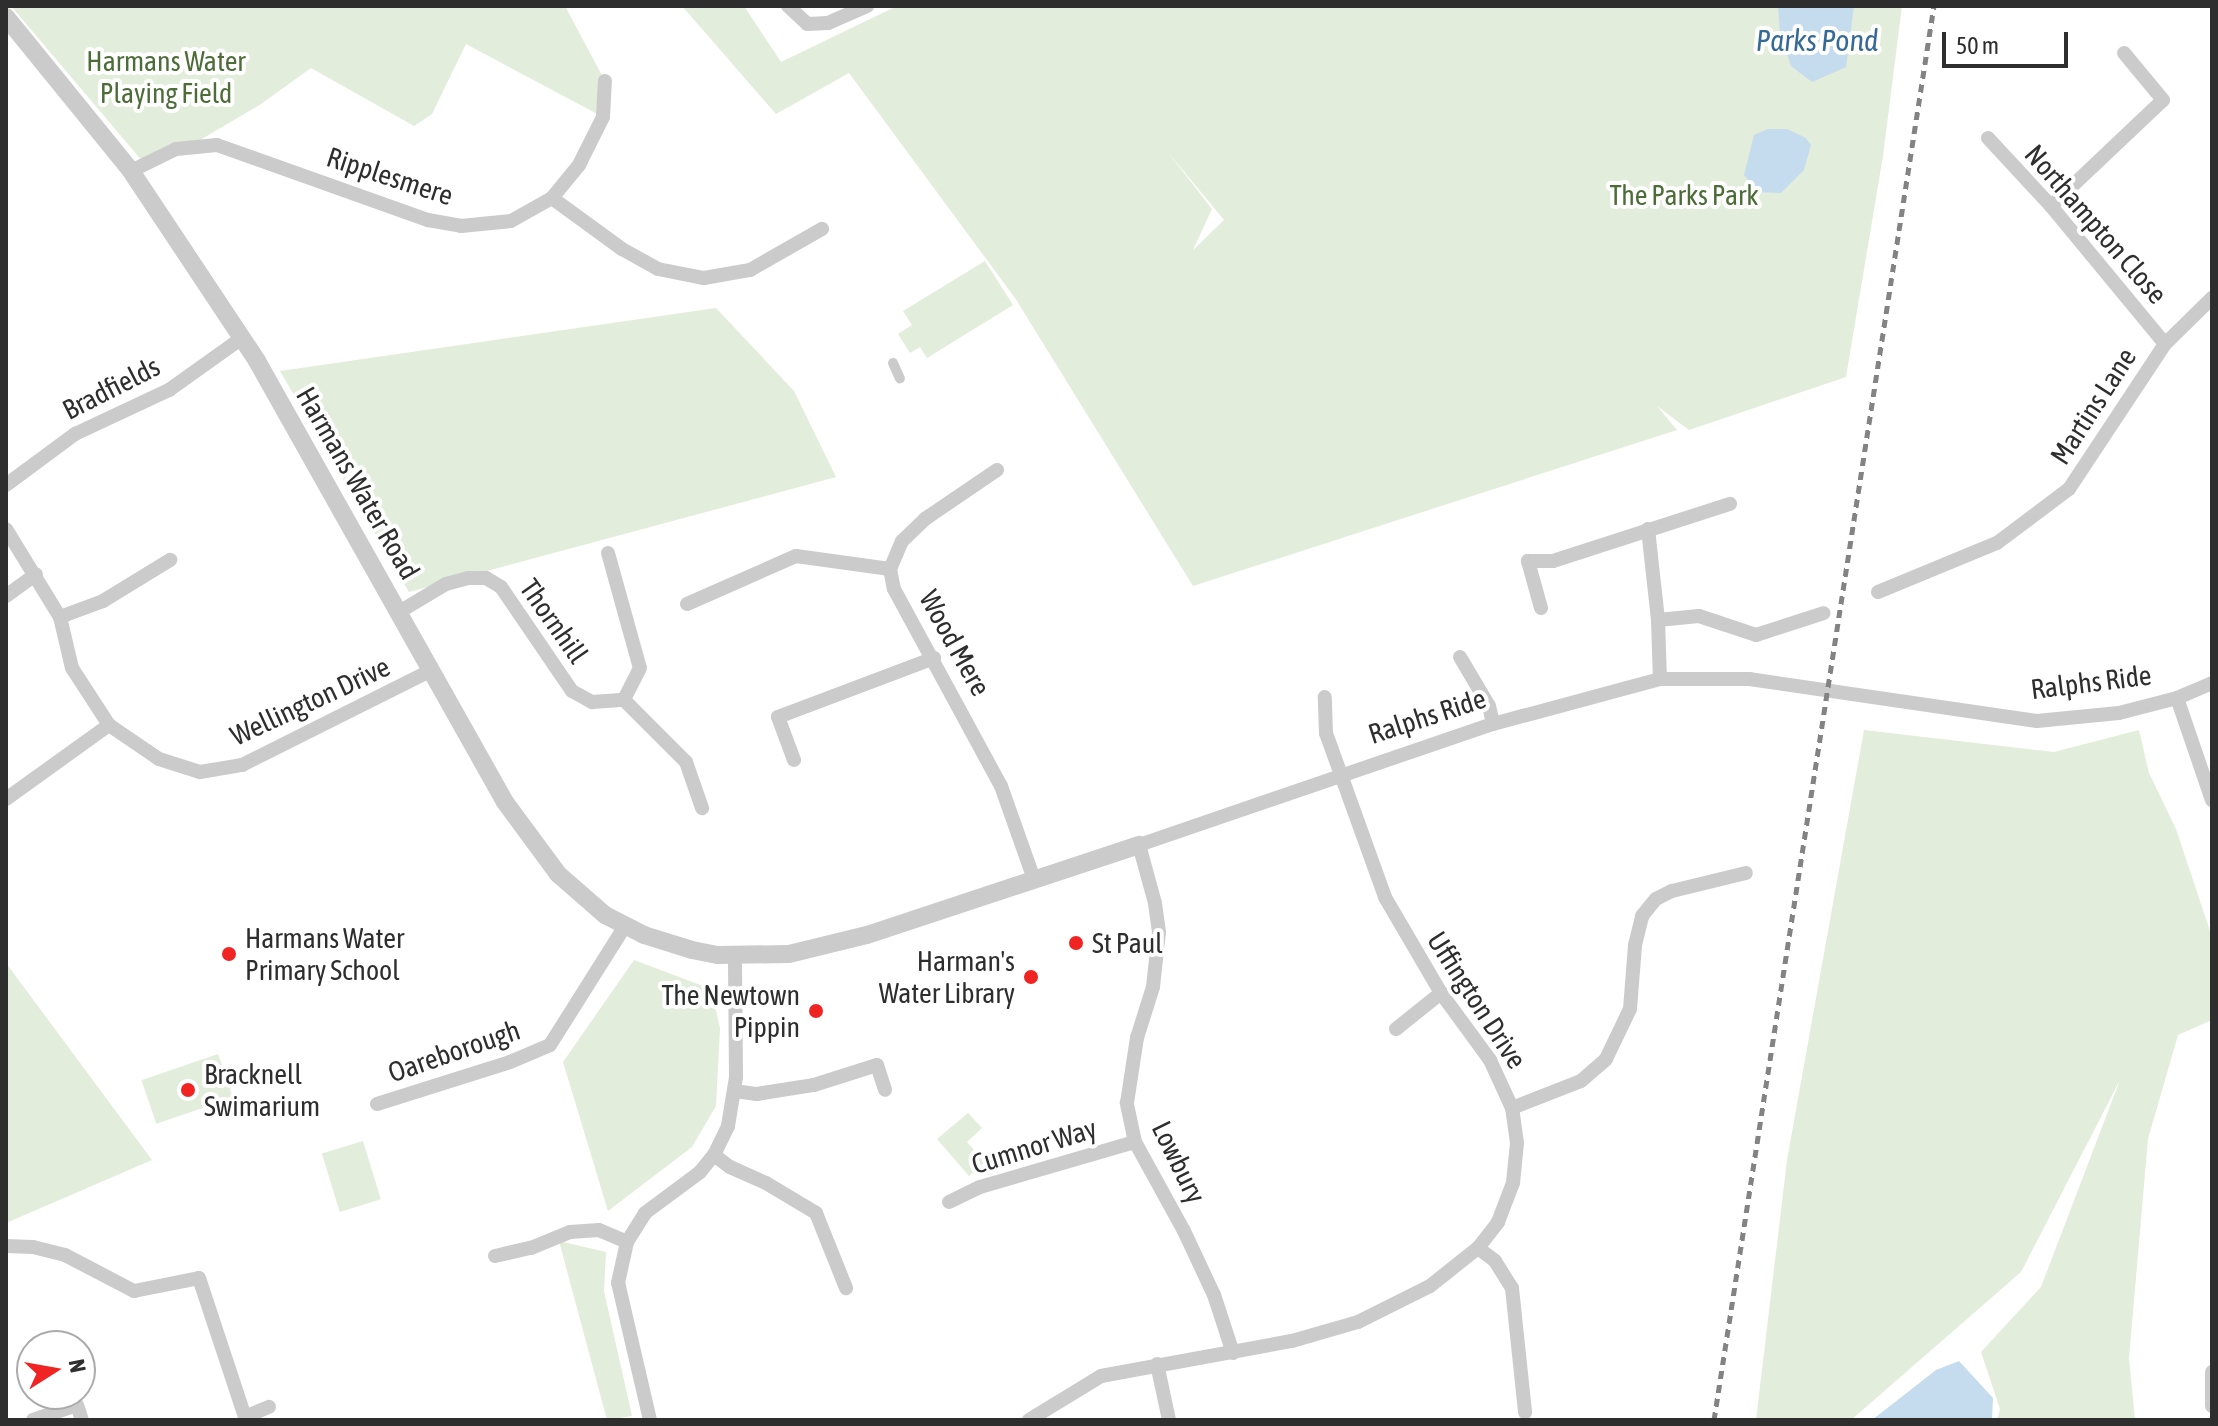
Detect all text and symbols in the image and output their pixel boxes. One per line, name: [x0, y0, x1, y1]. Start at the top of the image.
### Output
scale bar: [1946, 16, 2072, 66]
water label: Parks Pond: [1756, 22, 1878, 58]
text: 50 m: [1956, 32, 1999, 59]
park label: Harmans Water Playing Field: [86, 44, 246, 110]
street label: Northampton Close: [2018, 138, 2174, 310]
street label: Ripplesmere: [323, 140, 457, 212]
park label: The Parks Park: [1609, 178, 1759, 212]
street label: Martins Lane: [2043, 342, 2143, 470]
street label: Bradfields: [57, 349, 165, 427]
street label: Harmans Water Road: [289, 381, 427, 585]
street label: Thornhill: [513, 572, 595, 670]
street label: Wood Mere: [912, 584, 998, 702]
street label: Wellington Drive: [225, 649, 395, 753]
street label: Ralphs Ride: [2029, 658, 2153, 706]
street label: Ralphs Ride: [1364, 681, 1490, 751]
place label: Harmans Water Primary School: [245, 921, 404, 987]
street label: Uffington Drive: [1420, 925, 1534, 1075]
place label: St Paul: [1092, 926, 1163, 960]
marker: St Paul: [1067, 934, 1085, 952]
place label: Harman's Water Library: [879, 944, 1015, 1010]
marker: Harmans Water Primary School: [220, 945, 238, 963]
marker: Harman's Water Library: [1022, 968, 1040, 986]
place label: The Newtown Pippin: [662, 978, 800, 1044]
marker: The Newtown Pippin: [807, 1002, 825, 1020]
street label: Oareborough: [384, 1013, 524, 1089]
place label: Bracknell Swimarium: [204, 1057, 320, 1123]
marker: Bracknell Swimarium: [179, 1081, 197, 1099]
street label: Cumnor Way: [967, 1111, 1101, 1181]
street label: Lowbury: [1145, 1116, 1213, 1208]
north arrow: [16, 1330, 96, 1410]
text: N: [64, 1357, 92, 1375]

